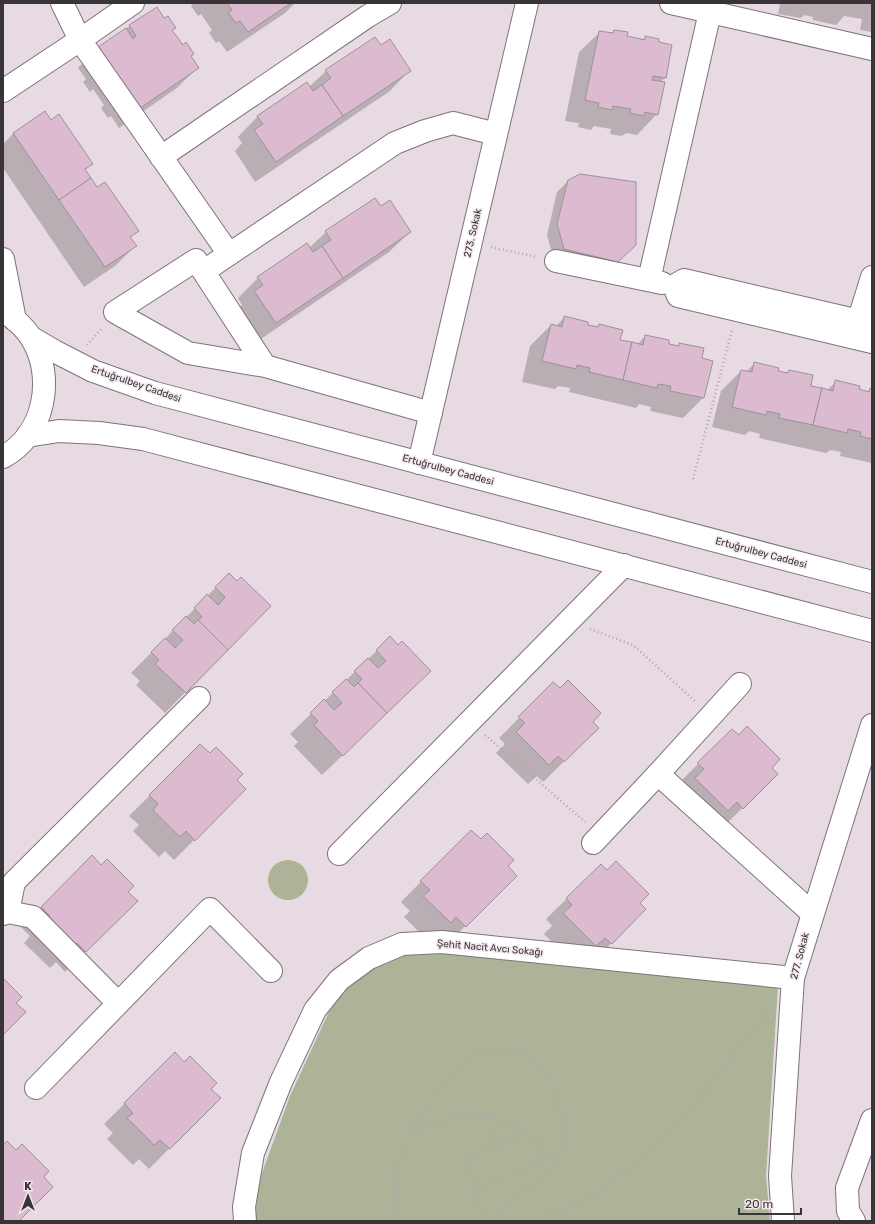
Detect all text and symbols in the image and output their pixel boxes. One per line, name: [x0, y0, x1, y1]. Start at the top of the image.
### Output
street label: 273. Sokak: [462, 207, 485, 259]
street label: Ertuğrulbey Caddesi: [89, 363, 183, 405]
street label: Ertuğrulbey Caddesi: [401, 452, 495, 488]
street label: Ertuğrulbey Caddesi: [714, 535, 808, 571]
street label: 277. Sokak: [788, 930, 812, 981]
street label: Şehit Nacit Avcı Sokağı: [437, 937, 543, 959]
north arrow: [8, 1176, 48, 1216]
text: K: [24, 1180, 32, 1193]
scale bar: [739, 1190, 801, 1216]
text: 20 m: [745, 1197, 773, 1211]

